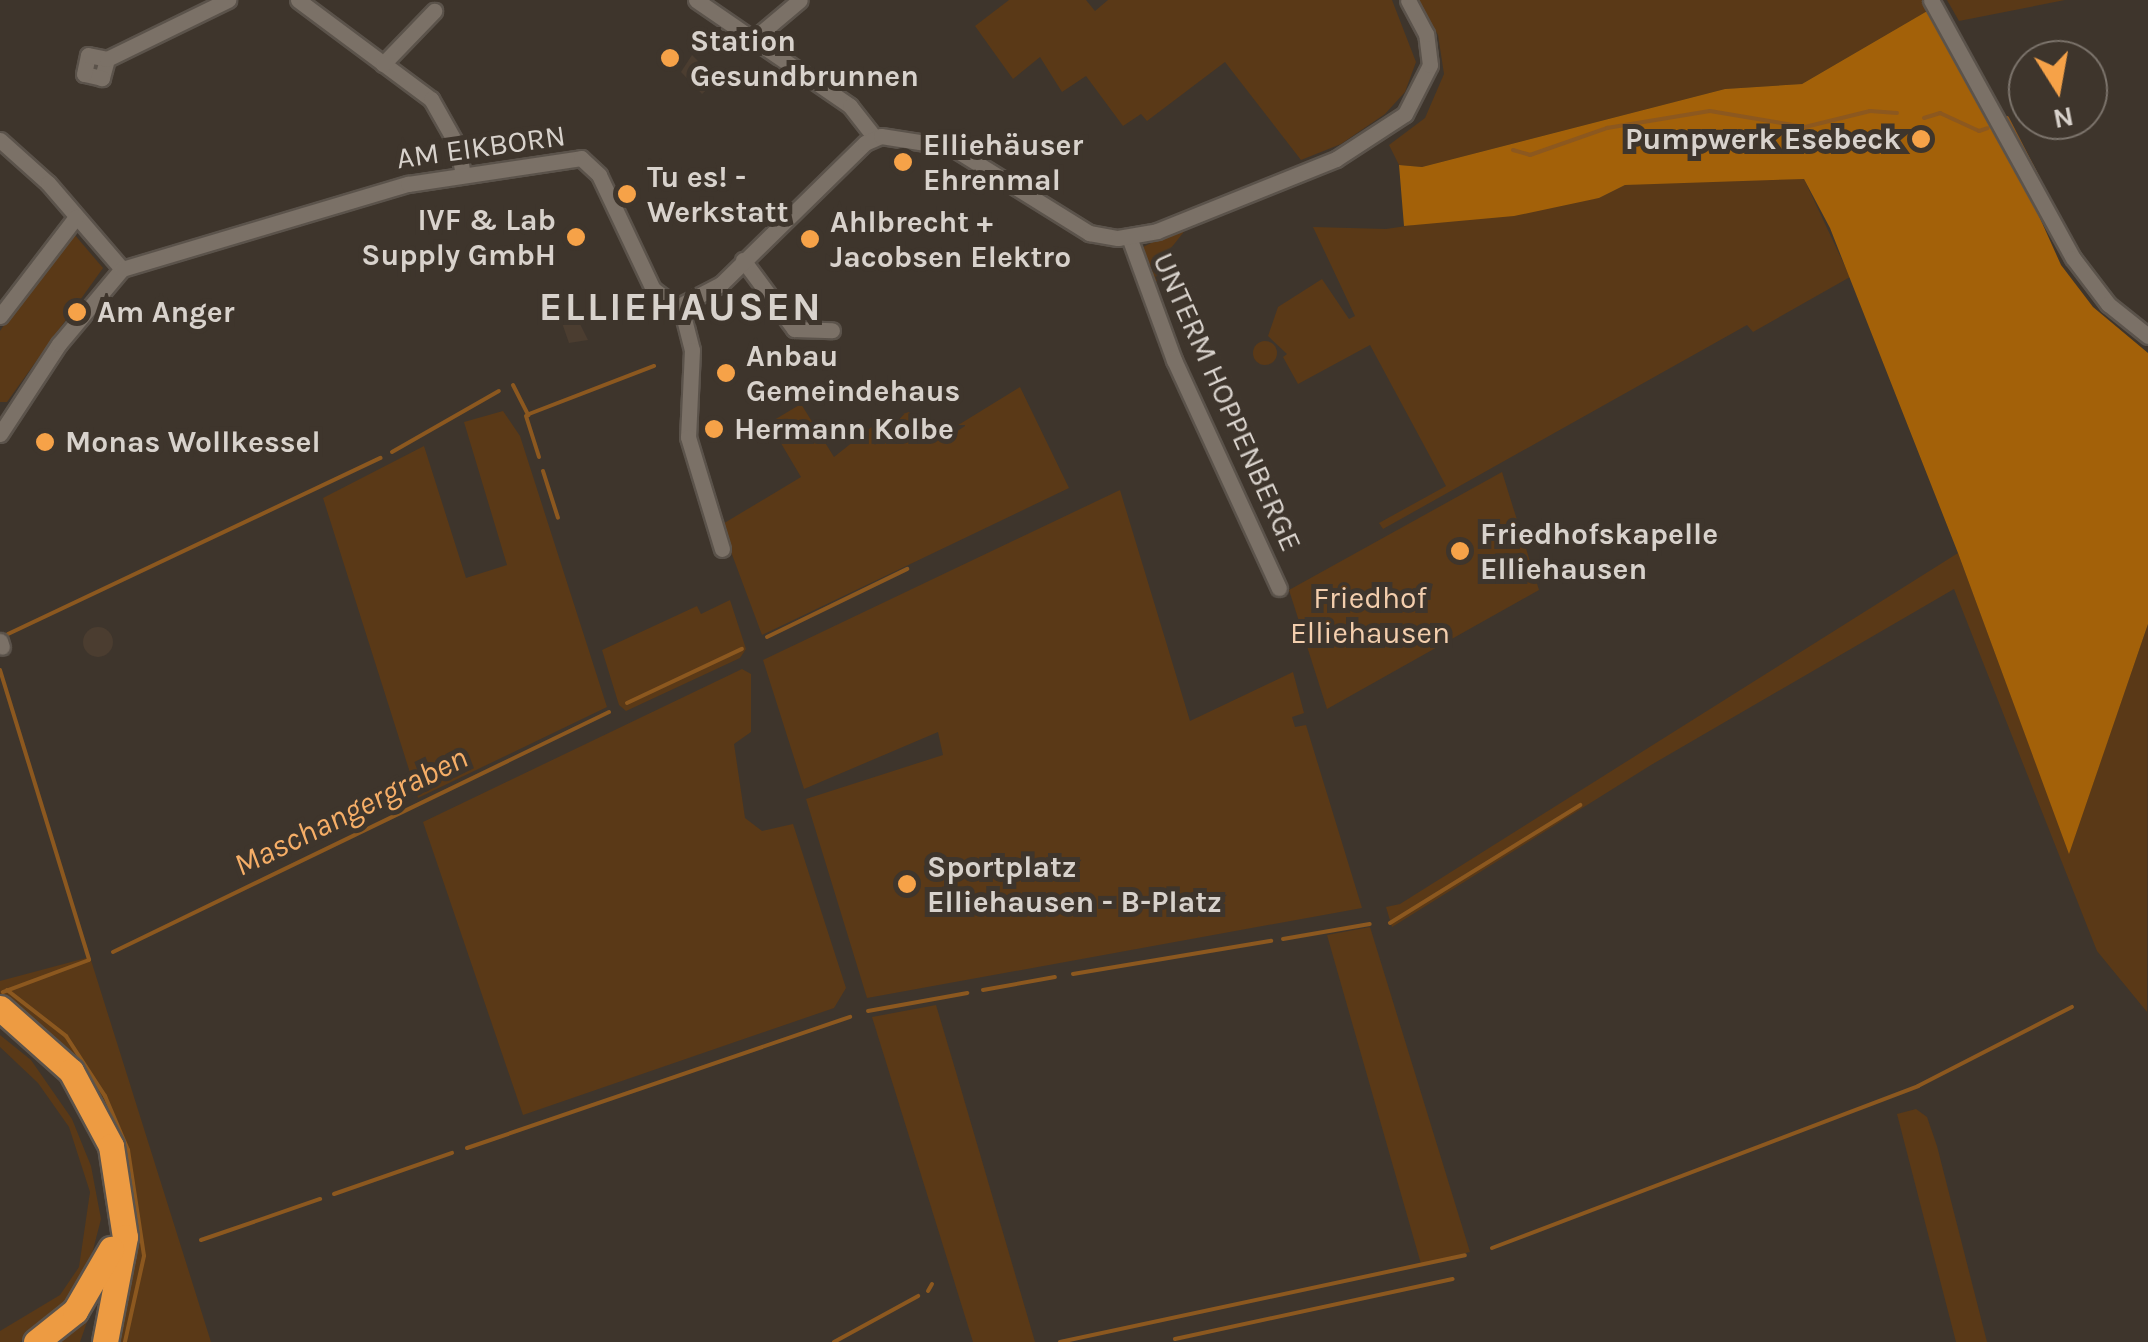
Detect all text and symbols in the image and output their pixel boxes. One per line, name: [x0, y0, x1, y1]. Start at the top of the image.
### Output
place label: Station Gesundbrunnen: [690, 23, 919, 94]
north arrow: [2008, 40, 2108, 140]
marker: Station Gesundbrunnen: [659, 47, 681, 69]
text: N: [2050, 100, 2076, 136]
street label: AM EIKBORN: [394, 117, 568, 177]
place label: Pumpwerk Esebeck: [1625, 121, 1901, 157]
place label: Elliehäuser Ehrenmal: [923, 127, 1083, 198]
marker: Pumpwerk Esebeck: [1910, 128, 1932, 150]
marker: Elliehäuser Ehrenmal: [892, 151, 914, 173]
place label: Tu es! - Werkstatt: [647, 159, 788, 230]
marker: Tu es! - Werkstatt: [616, 183, 638, 205]
place label: IVF & Lab Supply GmbH: [361, 202, 556, 272]
place label: Ahlbrecht + Jacobsen Elektro: [830, 204, 1071, 274]
marker: IVF & Lab Supply GmbH: [565, 226, 587, 248]
marker: Ahlbrecht + Jacobsen Elektro: [799, 228, 821, 250]
street label: UNTERM HOPPENBERGE: [1145, 247, 1309, 557]
district label: ELLIEHAUSEN: [539, 283, 823, 331]
place label: Am Anger: [97, 294, 234, 330]
marker: Am Anger: [66, 301, 88, 323]
place label: Anbau Gemeindehaus: [746, 338, 960, 408]
marker: Anbau Gemeindehaus: [715, 362, 737, 384]
place label: Hermann Kolbe: [734, 411, 954, 447]
marker: Hermann Kolbe: [703, 418, 725, 440]
place label: Monas Wollkessel: [65, 424, 321, 460]
marker: Monas Wollkessel: [34, 431, 56, 453]
place label: Friedhofskapelle Elliehausen: [1480, 516, 1718, 586]
marker: Friedhofskapelle Elliehausen: [1449, 540, 1471, 562]
park label: Friedhof Elliehausen: [1290, 580, 1450, 650]
water label: Maschangergraben: [228, 739, 474, 885]
place label: Sportplatz Elliehausen - B-Platz: [927, 849, 1222, 920]
marker: Sportplatz Elliehausen - B-Platz: [896, 873, 918, 895]

